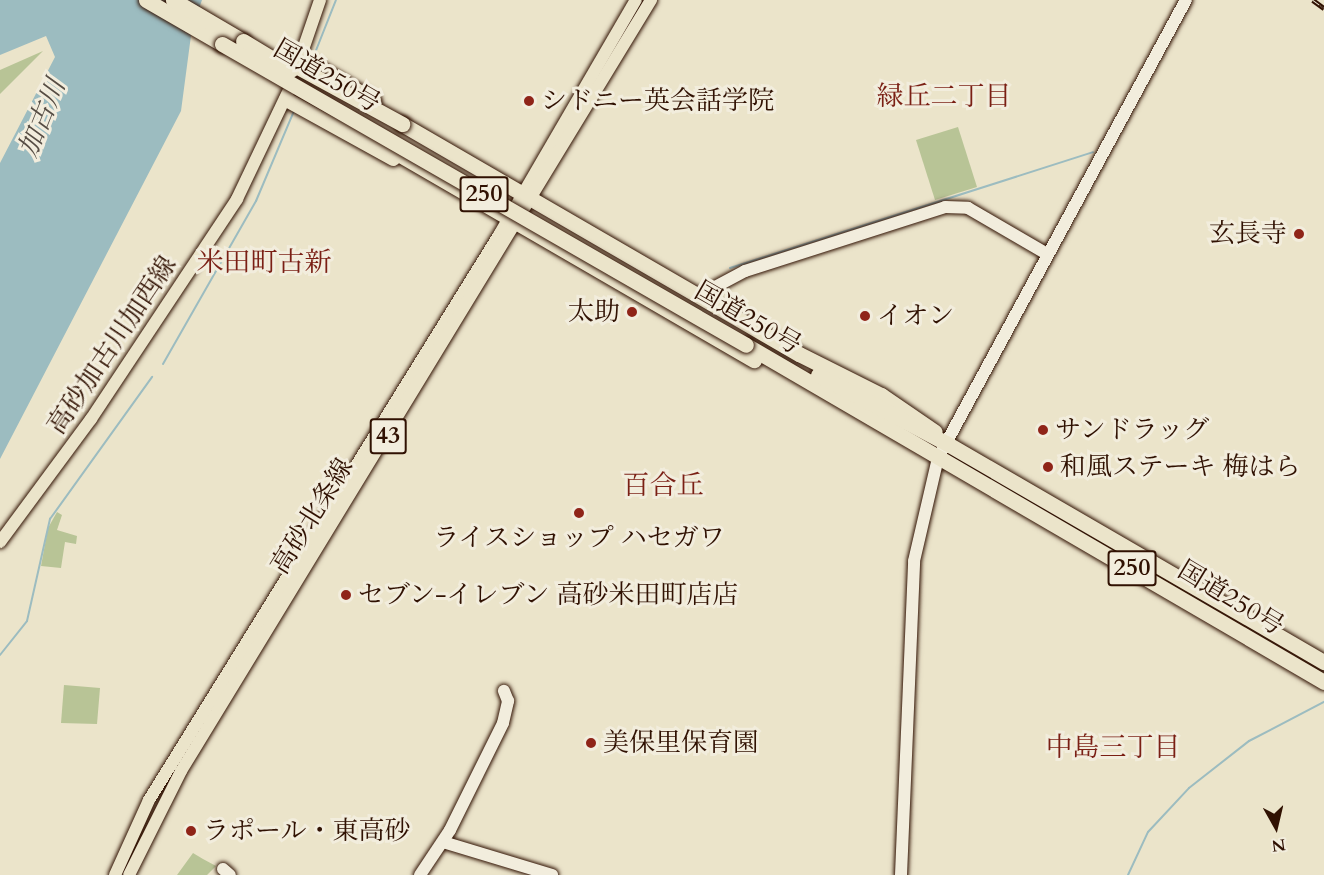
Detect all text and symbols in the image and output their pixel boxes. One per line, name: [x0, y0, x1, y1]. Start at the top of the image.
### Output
street label: 国道250号: [268, 33, 386, 119]
water label: 加古川: [12, 74, 72, 162]
district label: 緑丘二丁目: [877, 81, 1011, 113]
place label: シドニー英会話学院: [541, 85, 775, 117]
marker: シドニー英会話学院: [522, 94, 536, 108]
road number: 250: [458, 173, 510, 215]
place label: 玄長寺: [1209, 218, 1287, 250]
marker: 玄長寺: [1292, 227, 1306, 241]
district label: 米田町古新: [197, 247, 331, 279]
street label: 高砂加古川加西線: [41, 250, 183, 440]
street label: 国道250号: [689, 275, 807, 361]
place label: 太助: [568, 296, 620, 328]
place label: イオン: [877, 300, 955, 332]
marker: 太助: [625, 305, 639, 319]
marker: イオン: [858, 309, 872, 323]
place label: サンドラッグ: [1055, 414, 1211, 446]
road number: 43: [368, 415, 408, 457]
marker: サンドラッグ: [1036, 423, 1050, 437]
place label: 和風ステーキ 梅はら: [1060, 451, 1301, 483]
street label: 高砂北条線: [264, 453, 360, 579]
marker: 和風ステーキ 梅はら: [1041, 460, 1055, 474]
district label: 百合丘: [623, 470, 703, 502]
marker: ライスショップ ハセガワ: [572, 506, 586, 520]
place label: ライスショップ ハセガワ: [433, 522, 725, 554]
road number: 250: [1106, 547, 1158, 589]
street label: 国道250号: [1172, 554, 1290, 642]
place label: セブン-イレブン 高砂米田町店店: [358, 579, 741, 611]
marker: セブン-イレブン 高砂米田町店店: [339, 588, 353, 602]
place label: 美保里保育園: [603, 727, 759, 759]
district label: 中島三丁目: [1046, 732, 1180, 764]
marker: 美保里保育園: [584, 736, 598, 750]
north arrow: [1246, 797, 1306, 857]
place label: ラポール・東高砂: [203, 815, 411, 847]
marker: ラポール・東高砂: [184, 824, 198, 838]
text: N: [1270, 833, 1287, 857]

